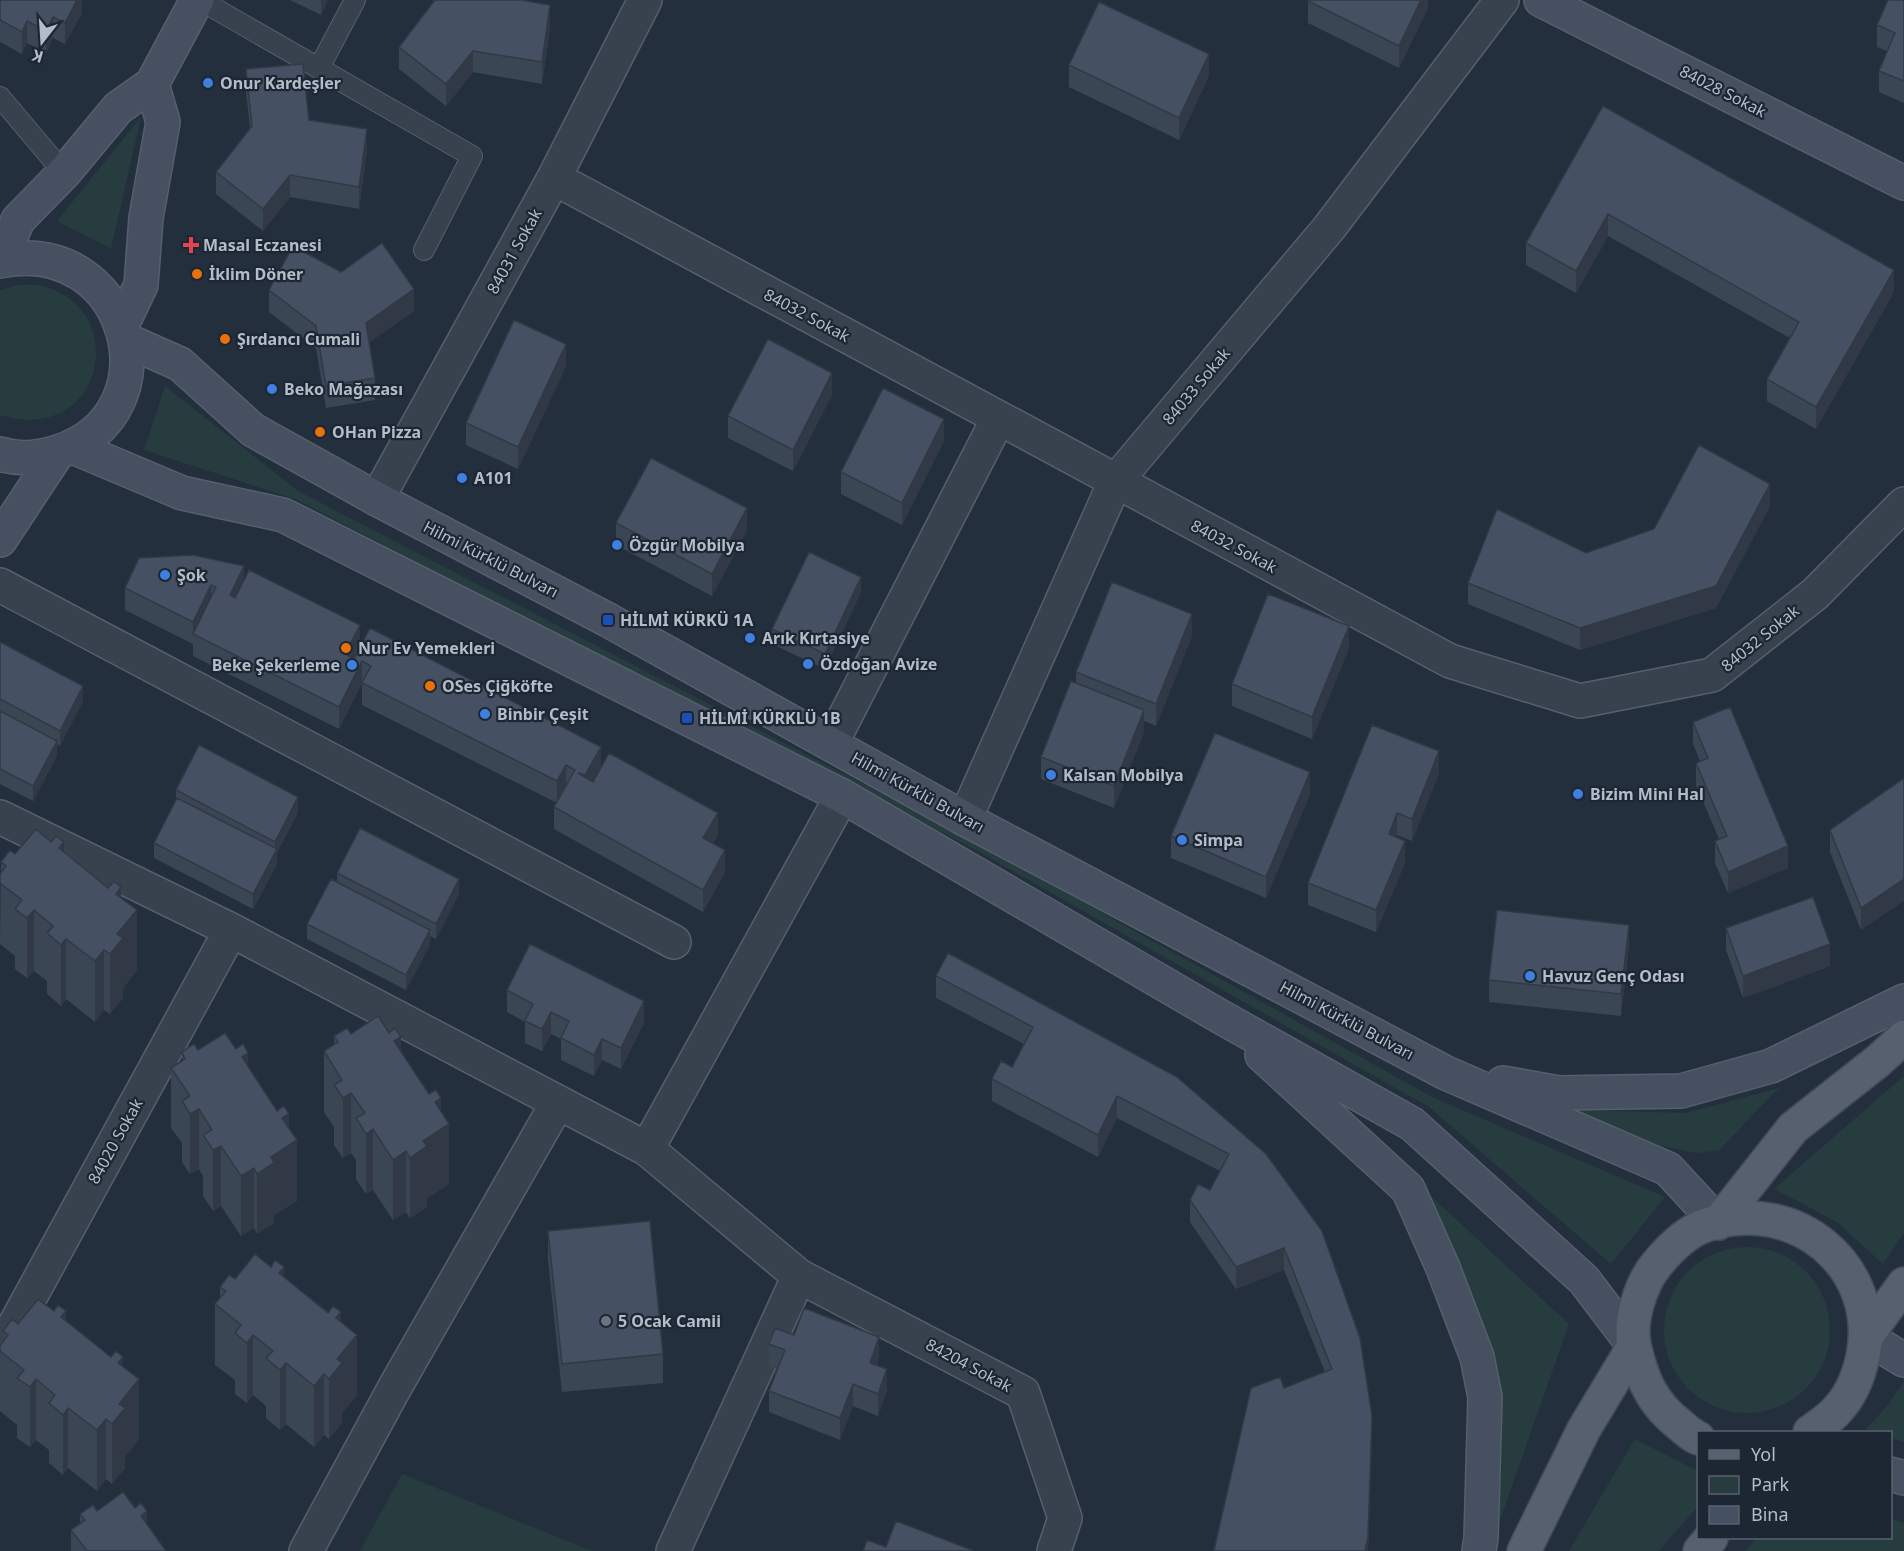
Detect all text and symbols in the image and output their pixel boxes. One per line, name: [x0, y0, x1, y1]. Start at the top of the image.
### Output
north arrow: [12, 12, 72, 72]
text: K: [29, 44, 46, 68]
street label: 84028 Sokak: [1676, 60, 1770, 122]
place label: Onur Kardeşler: [220, 72, 341, 94]
marker: Onur Kardeşler: [201, 76, 215, 90]
street label: 84031 Sokak: [481, 204, 547, 298]
place label: Masal Eczanesi: [203, 234, 322, 256]
marker: Masal Eczanesi: [184, 238, 198, 252]
place label: İklim Döner: [209, 263, 303, 285]
marker: İklim Döner: [190, 267, 204, 281]
street label: 84032 Sokak: [760, 283, 854, 347]
place label: Şırdancı Cumali: [237, 328, 360, 350]
marker: Şırdancı Cumali: [218, 332, 232, 346]
street label: 84033 Sokak: [1157, 342, 1235, 429]
place label: Beko Mağazası: [284, 378, 403, 400]
marker: Beko Mağazası: [265, 382, 279, 396]
place label: OHan Pizza: [332, 421, 421, 443]
marker: OHan Pizza: [313, 425, 327, 439]
place label: A101: [474, 467, 513, 489]
marker: A101: [455, 471, 469, 485]
street label: 84032 Sokak: [1187, 514, 1281, 578]
street label: Hilmi Kürklü Bulvarı: [420, 515, 562, 603]
place label: Özgür Mobilya: [629, 534, 745, 556]
marker: Özgür Mobilya: [610, 538, 624, 552]
place label: Şok: [177, 564, 206, 586]
marker: Şok: [158, 568, 172, 582]
street label: 84032 Sokak: [1716, 599, 1804, 676]
place label: HİLMİ KÜRKÜ 1A: [620, 609, 754, 631]
marker: HİLMİ KÜRKÜ 1A: [601, 613, 615, 627]
place label: Arık Kırtasiye: [762, 627, 870, 649]
marker: Arık Kırtasiye: [743, 631, 757, 645]
place label: Nur Ev Yemekleri: [358, 637, 495, 659]
marker: Nur Ev Yemekleri: [339, 641, 353, 655]
place label: Özdoğan Avize: [820, 653, 937, 675]
place label: Beke Şekerleme: [212, 654, 340, 676]
marker: Özdoğan Avize: [801, 657, 815, 671]
marker: Beke Şekerleme: [345, 658, 359, 672]
place label: OSes Çiğköfte: [442, 675, 553, 697]
marker: OSes Çiğköfte: [423, 679, 437, 693]
place label: Binbir Çeşit: [497, 703, 589, 725]
marker: Binbir Çeşit: [478, 707, 492, 721]
place label: HİLMİ KÜRKLÜ 1B: [699, 707, 841, 729]
marker: HİLMİ KÜRKLÜ 1B: [680, 711, 694, 725]
street label: Hilmi Kürklü Bulvarı: [848, 746, 988, 838]
place label: Kalsan Mobilya: [1063, 764, 1184, 786]
marker: Kalsan Mobilya: [1044, 768, 1058, 782]
place label: Bizim Mini Hal: [1590, 783, 1704, 805]
marker: Bizim Mini Hal: [1571, 787, 1585, 801]
place label: Simpa: [1194, 829, 1243, 851]
marker: Simpa: [1175, 833, 1189, 847]
place label: Havuz Genç Odası: [1542, 965, 1685, 987]
marker: Havuz Genç Odası: [1523, 969, 1537, 983]
street label: Hilmi Kürklü Bulvarı: [1276, 975, 1418, 1065]
street label: 84020 Sokak: [82, 1094, 148, 1188]
place label: 5 Ocak Camii: [618, 1310, 721, 1332]
marker: 5 Ocak Camii: [599, 1314, 613, 1328]
street label: 84204 Sokak: [922, 1333, 1016, 1397]
legend: [1697, 1431, 1892, 1539]
text: Yol: [1751, 1442, 1776, 1466]
text: Park: [1751, 1472, 1789, 1496]
text: Bina: [1751, 1502, 1789, 1526]

